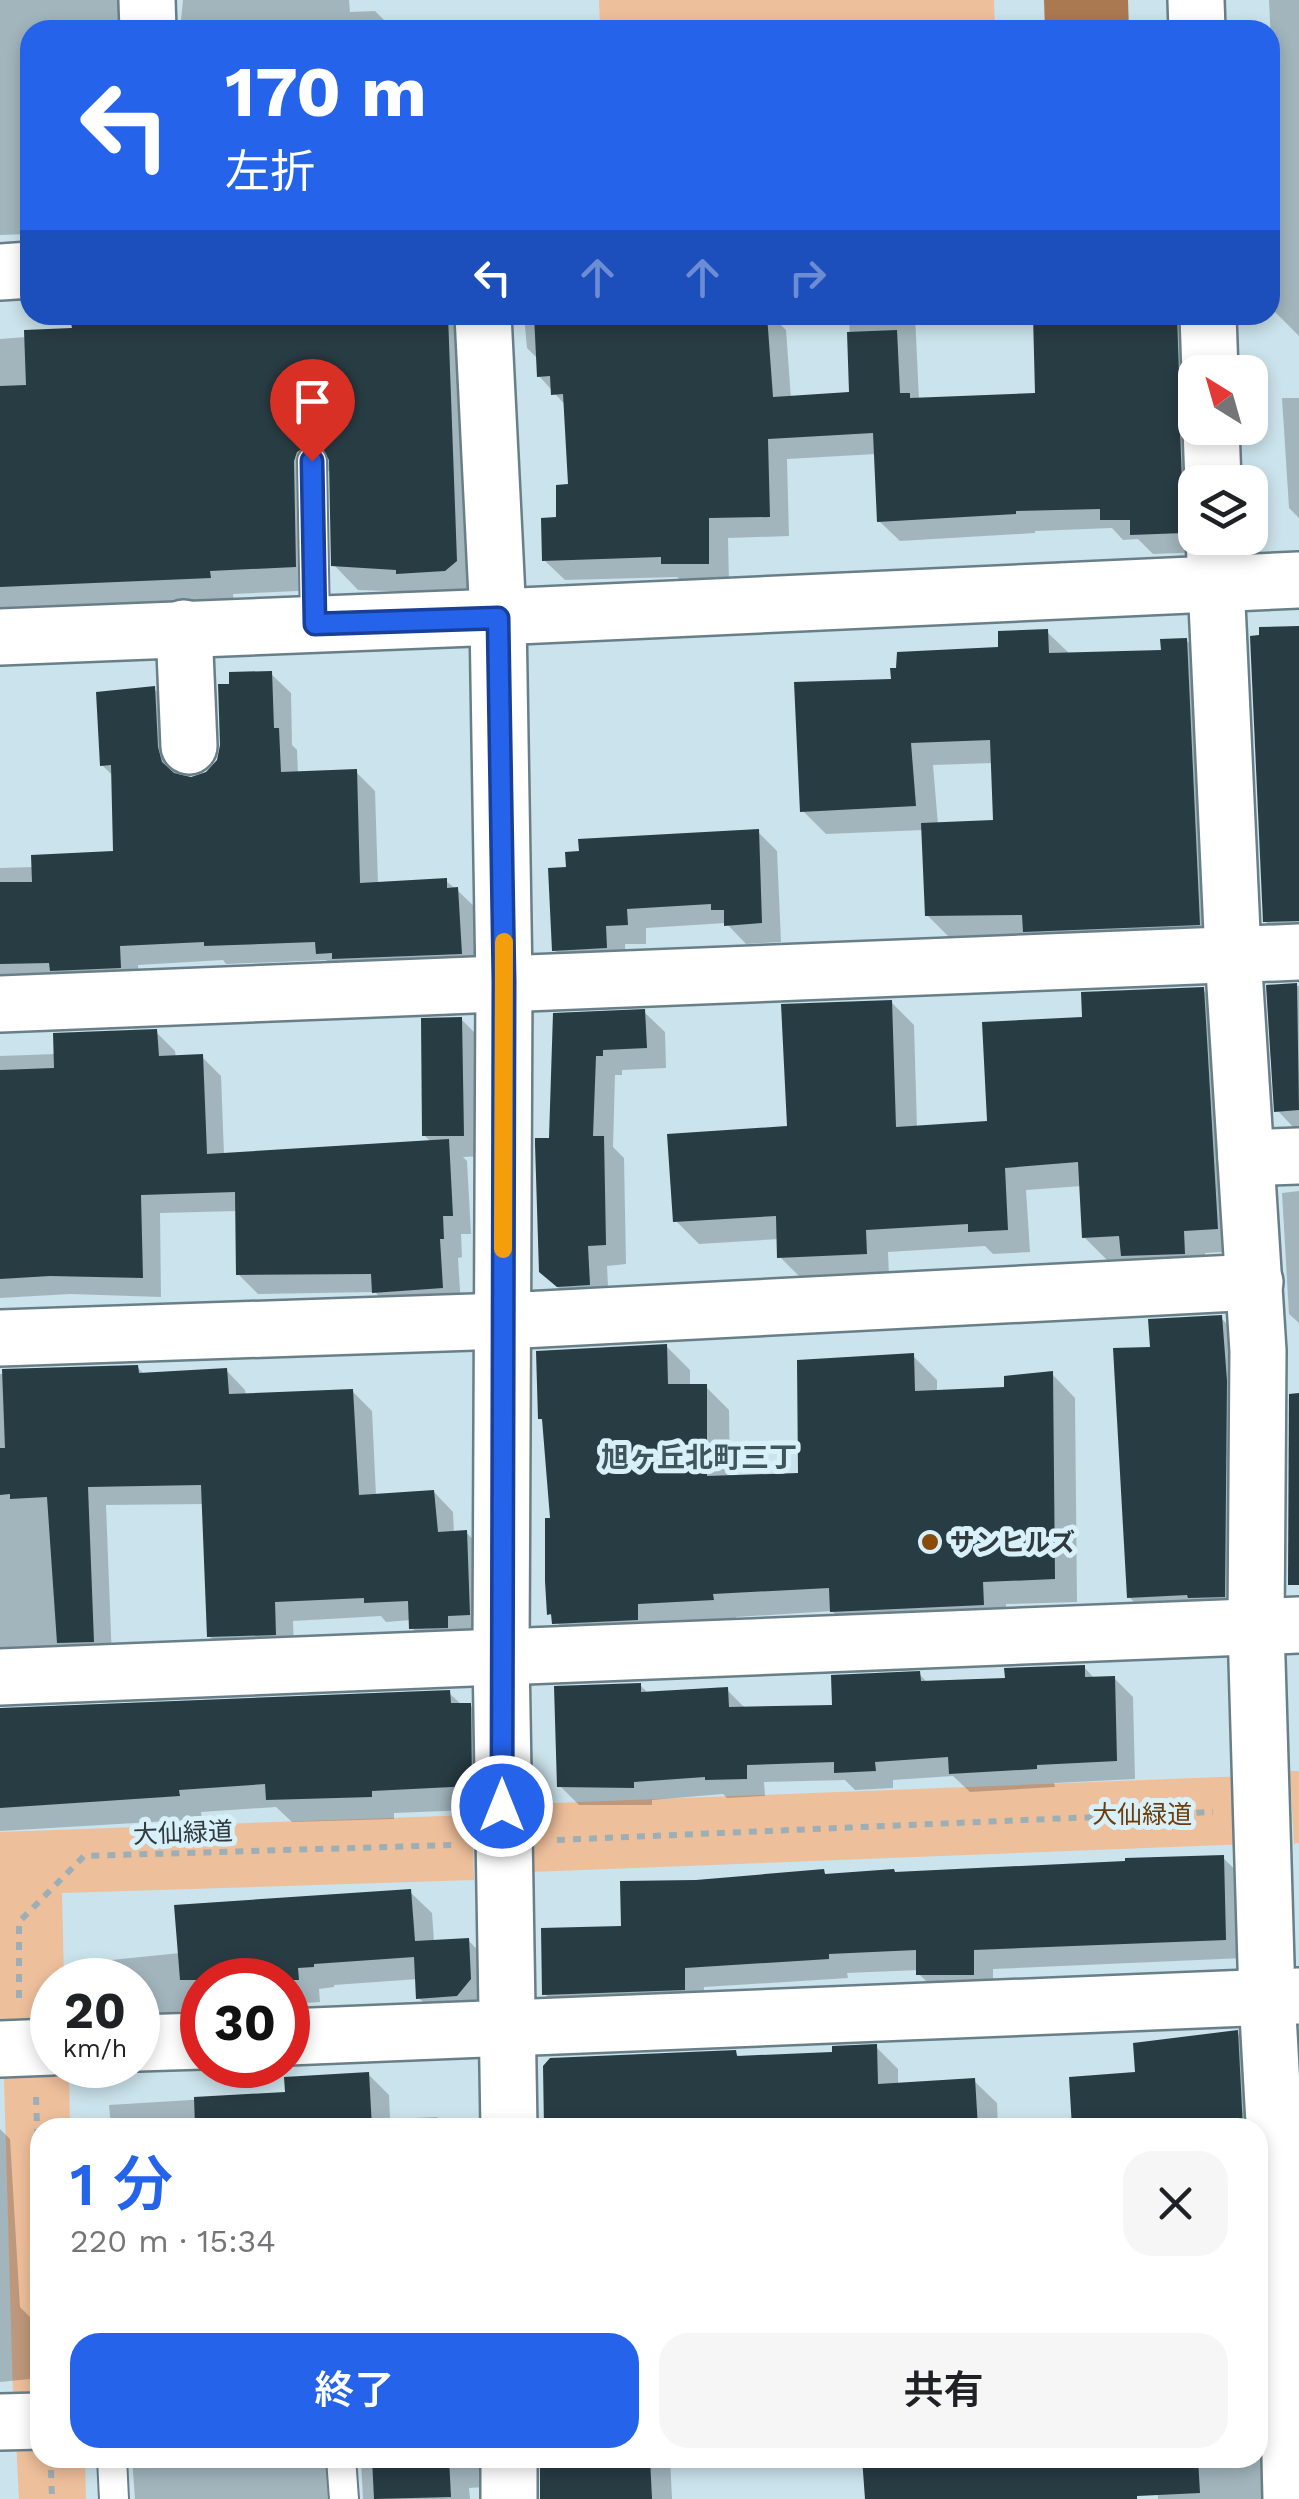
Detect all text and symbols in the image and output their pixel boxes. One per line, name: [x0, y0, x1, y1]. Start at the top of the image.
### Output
text: 170 m: [225, 51, 427, 133]
icon: left: [60, 60, 190, 190]
text: 左折: [225, 145, 315, 198]
icon: left: [465, 250, 520, 305]
icon: ahead: [570, 250, 625, 305]
icon: ahead: [675, 250, 730, 305]
icon: right: [780, 250, 835, 305]
north arrow: [1178, 355, 1268, 445]
map controls: [1178, 355, 1268, 555]
pin: [270, 359, 355, 462]
icon: arrive: [285, 374, 340, 429]
button: layers: [1178, 465, 1268, 555]
district label: 旭ヶ丘北町三丁: [601, 1441, 797, 1474]
place label: サンヒルズ: [950, 1528, 1075, 1557]
marker: サンヒルズ: [919, 1531, 941, 1553]
position arrow: [450, 1754, 554, 1858]
park label: 大仙緑道: [1092, 1800, 1192, 1829]
street label: 大仙緑道: [133, 1817, 233, 1849]
speed limit sign: 30: [180, 1958, 310, 2088]
text: 20: [64, 1981, 126, 2040]
text: km/h: [63, 2034, 127, 2063]
text: 1 分: [70, 2149, 173, 2220]
button: close: [1123, 2151, 1228, 2256]
text: 220 m · 15:34: [70, 2222, 276, 2260]
button: 終了: [70, 2333, 639, 2448]
button: 共有: [659, 2333, 1228, 2448]

